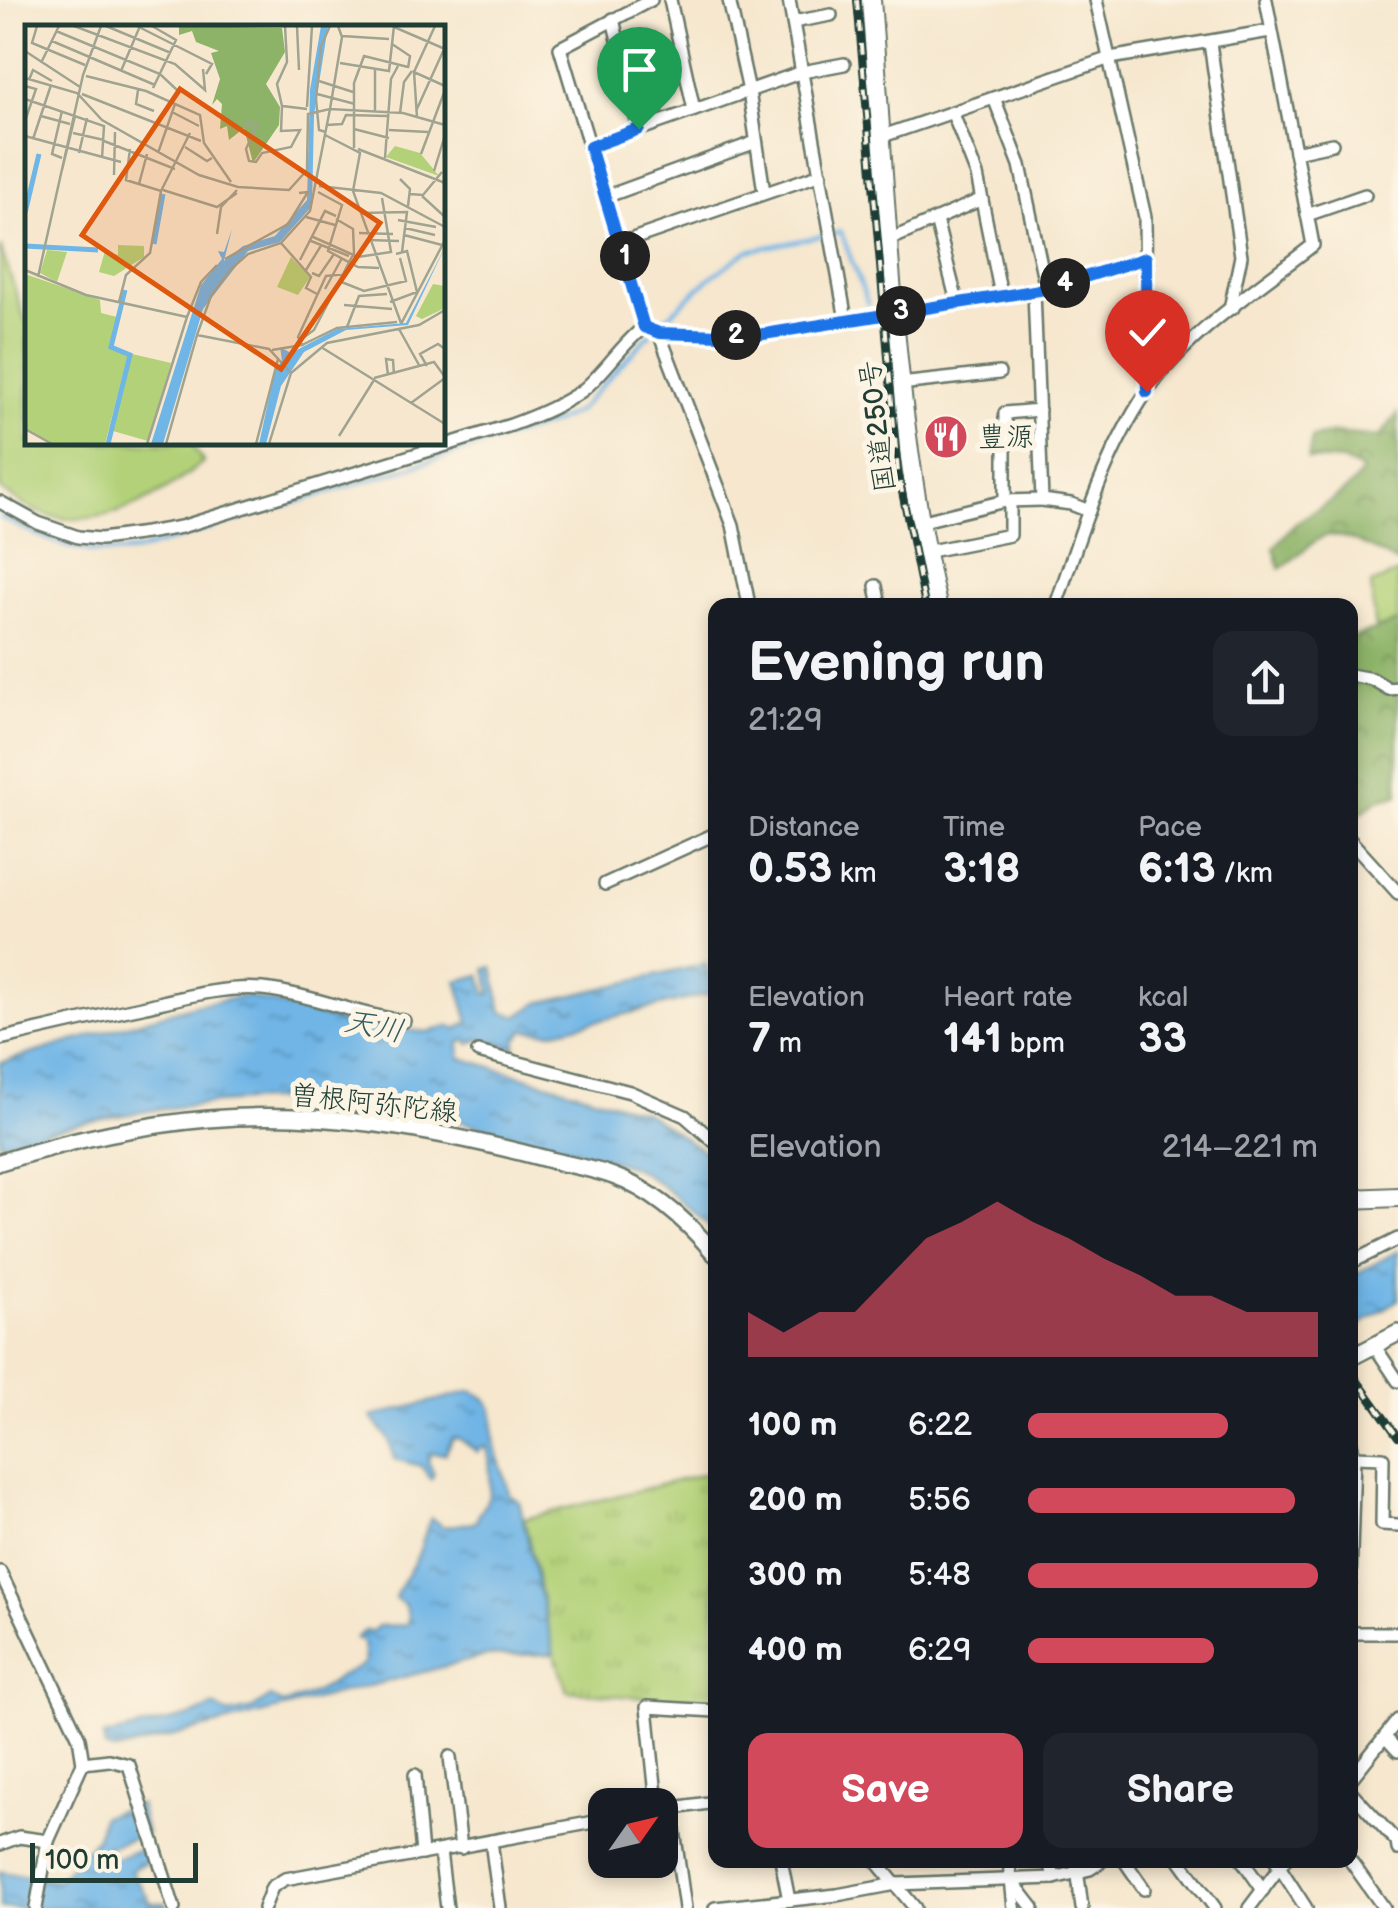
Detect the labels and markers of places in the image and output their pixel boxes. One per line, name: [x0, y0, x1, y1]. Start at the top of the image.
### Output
pin: [597, 27, 682, 130]
pin: 1: [600, 231, 650, 281]
pin: 4: [1040, 258, 1090, 308]
pin: 3: [876, 286, 926, 336]
pin: [1105, 290, 1190, 393]
pin: 2: [711, 310, 761, 360]
restaurant icon: 豊源: [923, 414, 969, 460]
place label: 豊源: [978, 421, 1034, 454]

